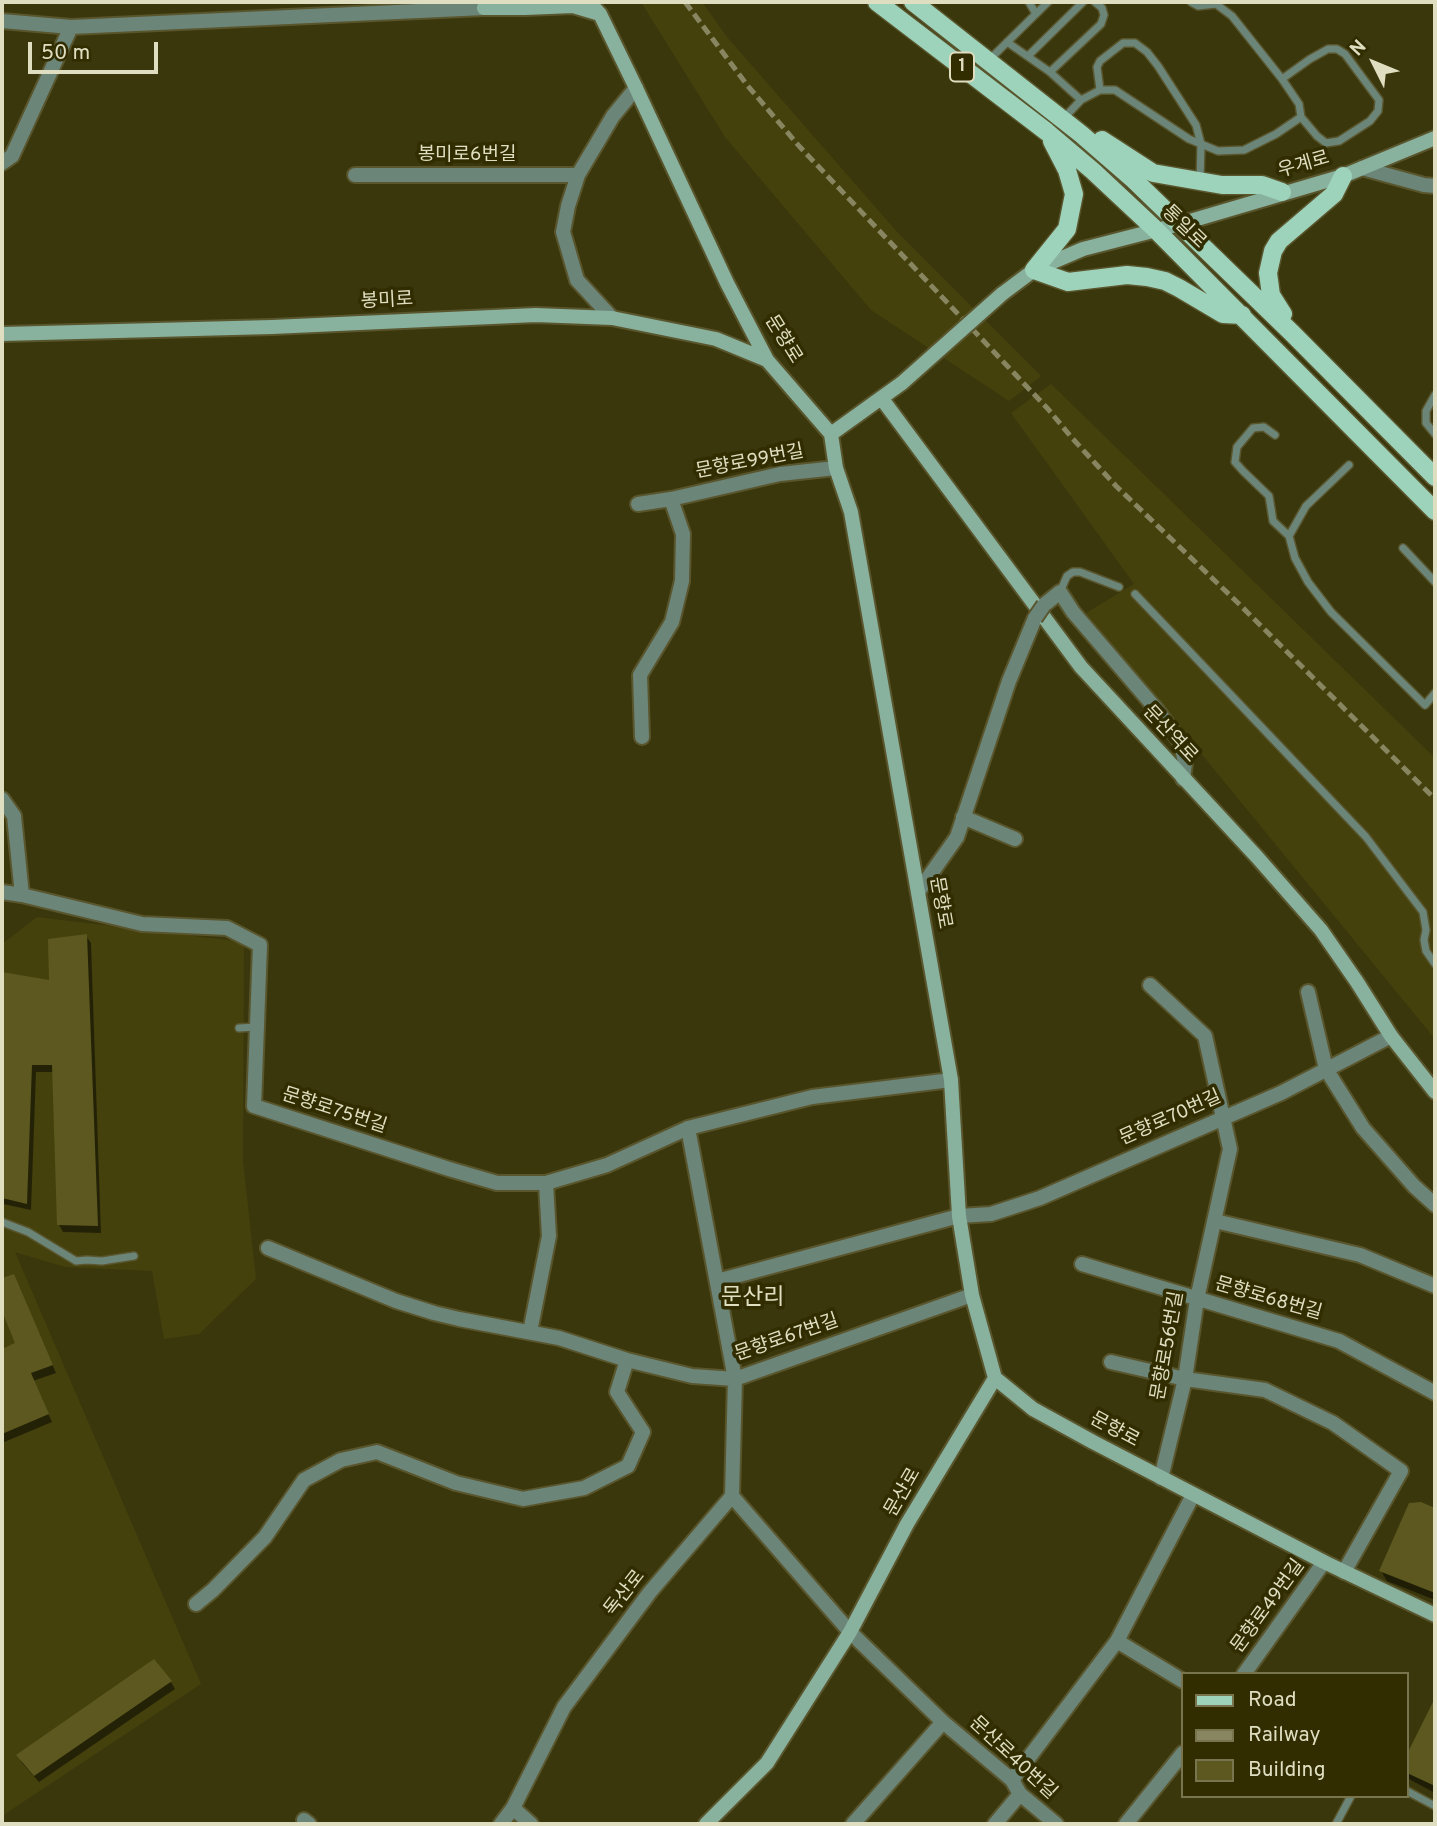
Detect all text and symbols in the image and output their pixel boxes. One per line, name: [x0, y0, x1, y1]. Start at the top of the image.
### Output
scale bar: [32, 28, 161, 72]
north arrow: [1339, 28, 1409, 98]
text: N: [1345, 36, 1372, 62]
text: 50 m: [41, 40, 90, 67]
road number: 1: [950, 52, 974, 82]
street label: 봉미로6번길: [418, 145, 516, 167]
street label: 우계로: [1276, 148, 1332, 184]
street label: 통일로: [1156, 202, 1210, 254]
street label: 봉미로: [360, 289, 414, 315]
street label: 문향로: [758, 312, 806, 368]
street label: 문향로99번길: [694, 441, 806, 485]
street label: 문산역로: [1137, 702, 1201, 768]
street label: 문향로: [923, 875, 955, 931]
street label: 문향로75번길: [279, 1084, 389, 1140]
street label: 문향로70번길: [1117, 1086, 1225, 1152]
street label: 문향로68번길: [1212, 1274, 1324, 1326]
district label: 문산리: [721, 1285, 785, 1313]
street label: 문향로56번길: [1148, 1290, 1190, 1402]
street label: 문향로67번길: [732, 1311, 842, 1367]
street label: 문향로: [1085, 1409, 1143, 1453]
street label: 문산로: [881, 1465, 927, 1521]
street label: 문향로49번길: [1227, 1556, 1311, 1658]
street label: 독산로: [601, 1566, 651, 1622]
legend: [1182, 1672, 1409, 1798]
text: Road: [1248, 1687, 1297, 1714]
street label: 문산로40번길: [963, 1713, 1061, 1805]
text: Railway: [1248, 1722, 1321, 1749]
text: Building: [1248, 1757, 1326, 1784]

